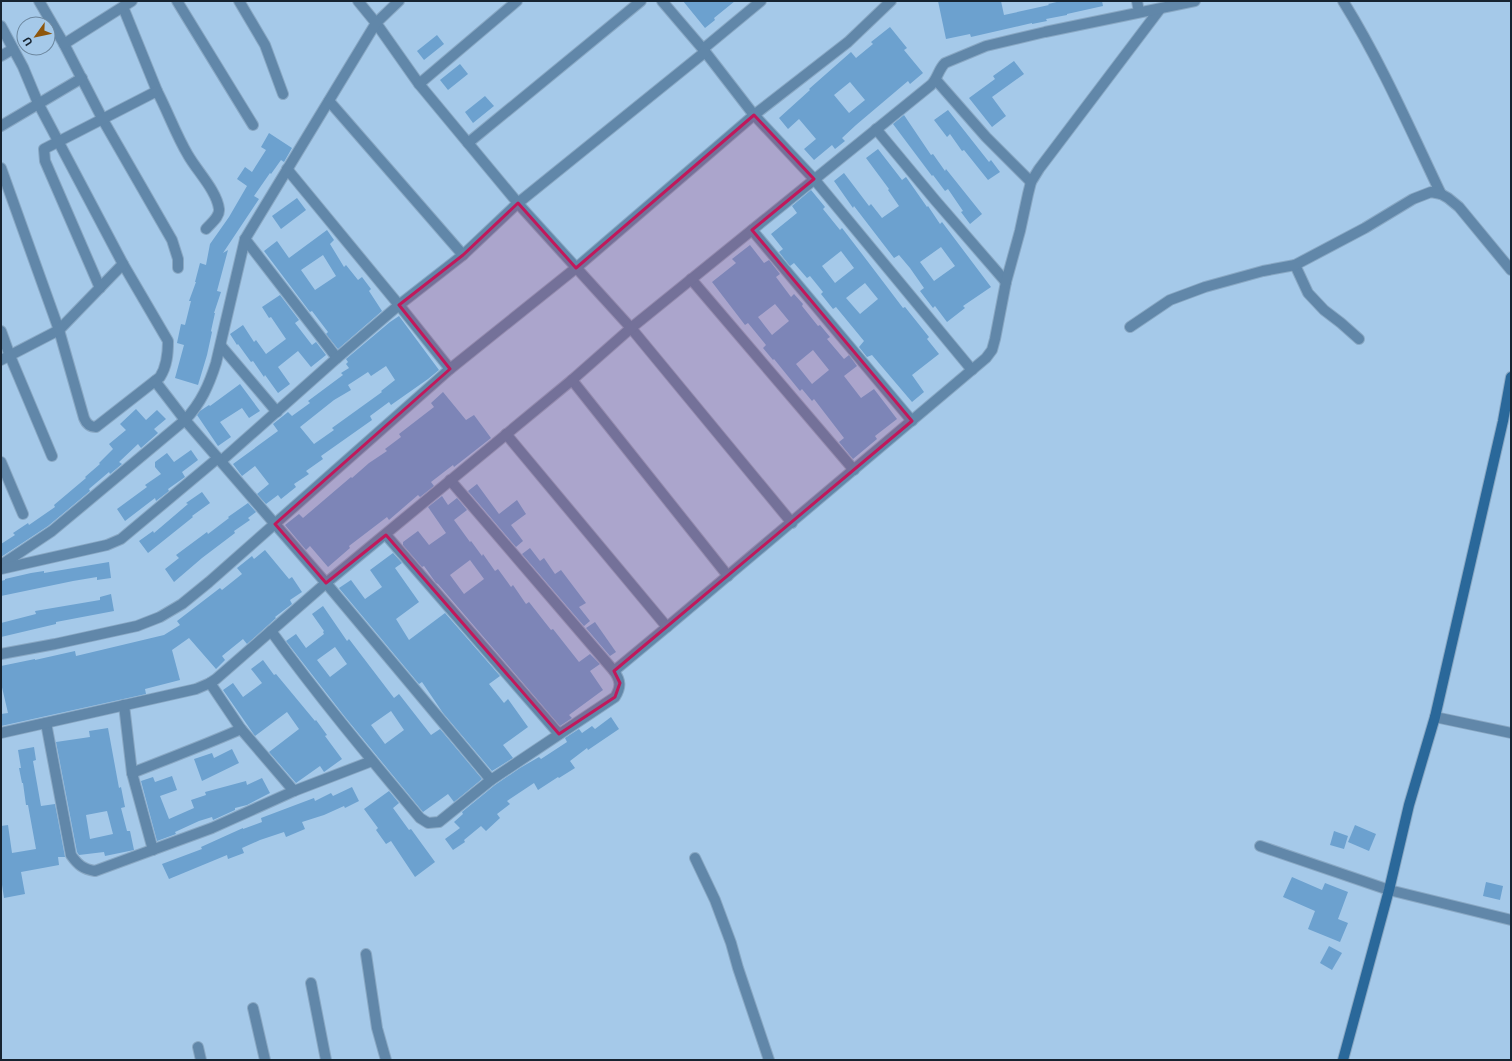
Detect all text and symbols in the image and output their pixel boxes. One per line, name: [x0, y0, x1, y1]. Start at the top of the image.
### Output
north arrow: [16, 16, 56, 56]
text: U: [19, 34, 36, 49]

